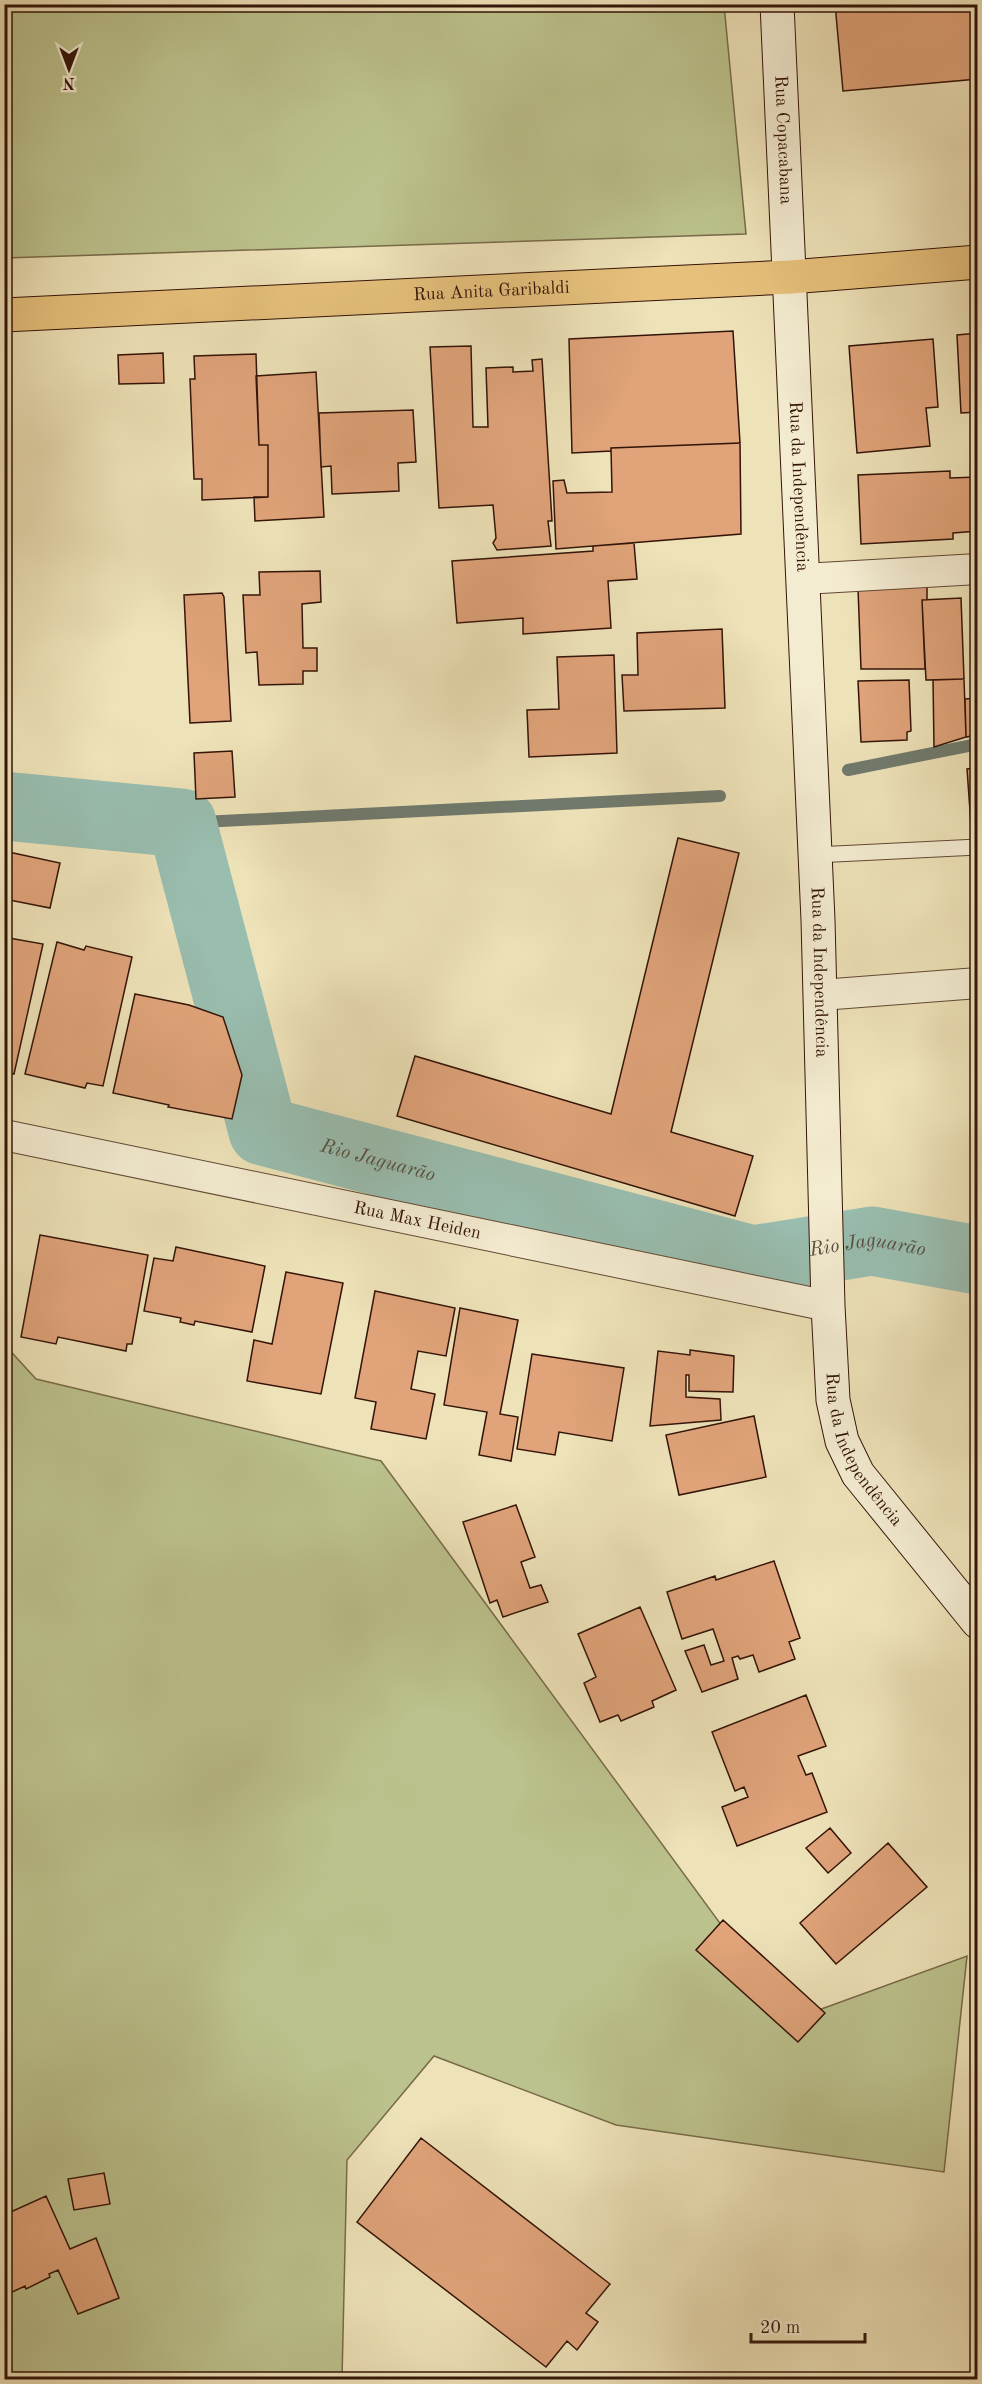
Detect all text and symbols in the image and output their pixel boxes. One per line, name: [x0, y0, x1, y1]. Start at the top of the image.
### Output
north arrow: [39, 39, 99, 99]
text: N: [62, 74, 75, 90]
street label: Rua Copacabana: [771, 75, 795, 205]
street label: Rua Anita Garibaldi: [413, 279, 570, 304]
street label: Rua da Independência: [786, 401, 811, 572]
street label: Rua da Independência: [808, 886, 831, 1058]
water label: Rio Jaguarão: [317, 1136, 437, 1186]
street label: Rua Max Heiden: [352, 1199, 483, 1243]
water label: Rio Jaguarão: [807, 1230, 927, 1261]
street label: Rua da Independência: [823, 1372, 906, 1530]
scale bar: [751, 2306, 865, 2344]
text: 20 m: [760, 2319, 800, 2337]

